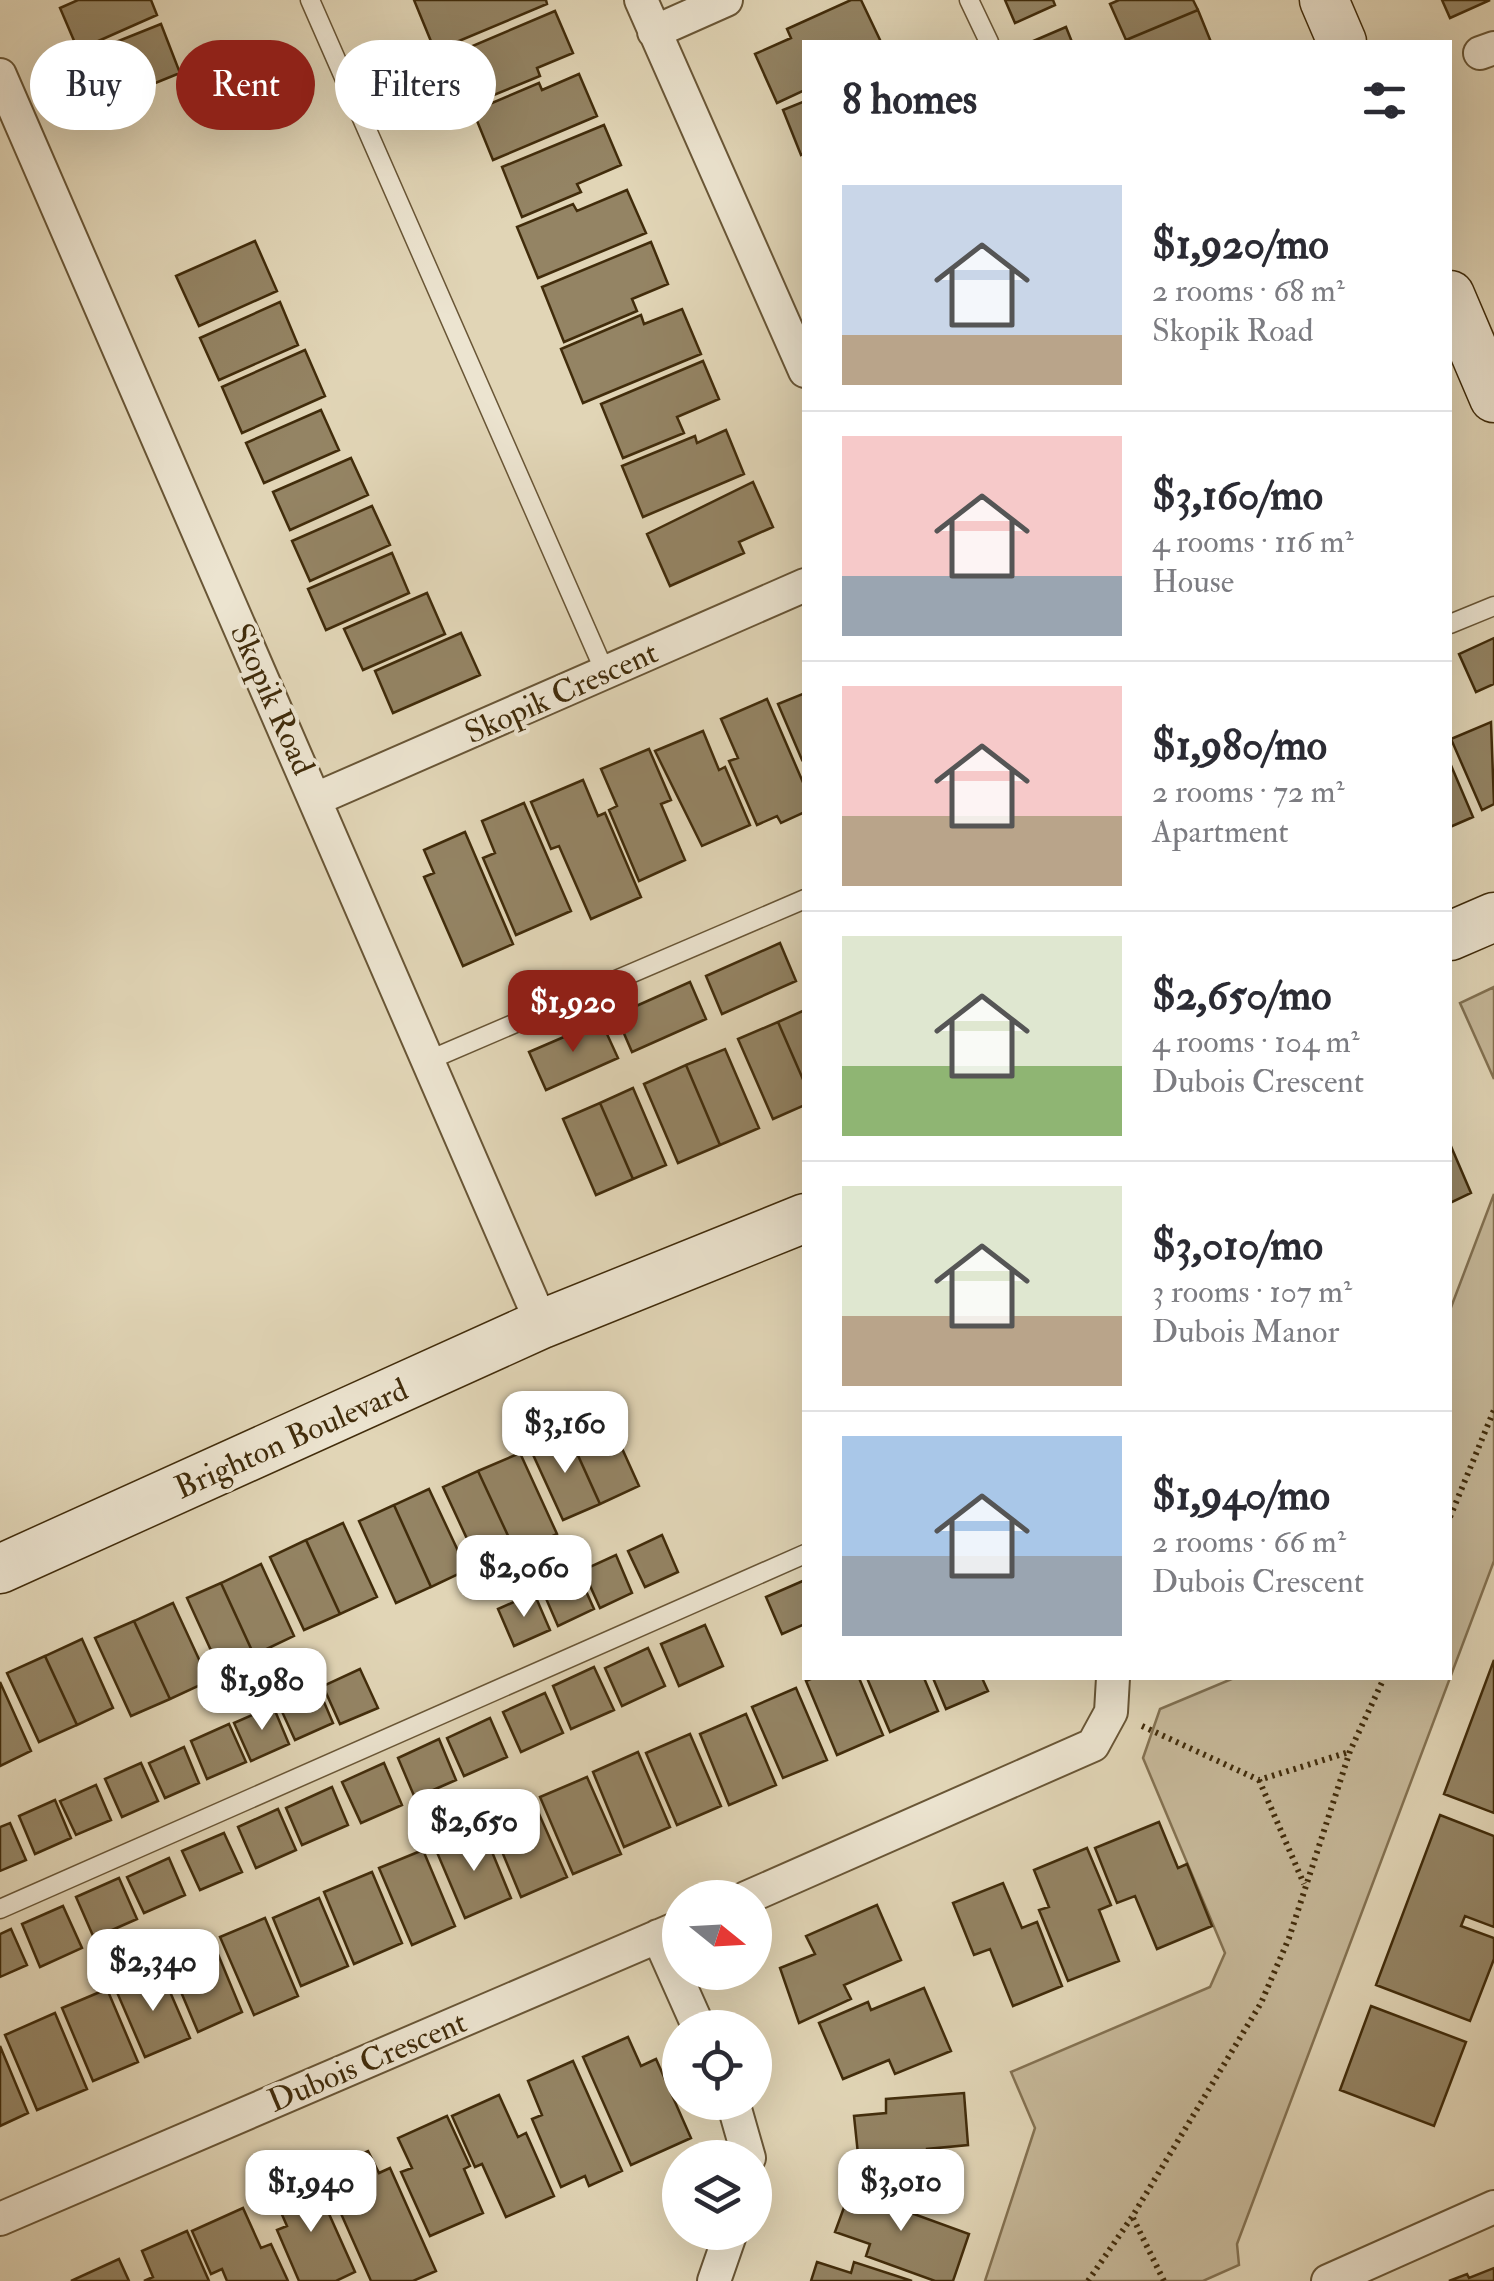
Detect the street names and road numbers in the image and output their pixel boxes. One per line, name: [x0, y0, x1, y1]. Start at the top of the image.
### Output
street label: Skopik Road: [221, 618, 323, 782]
street label: Skopik Crescent: [459, 633, 664, 753]
street label: Brighton Boulevard: [169, 1369, 414, 1508]
street label: Dubois Crescent: [262, 2002, 473, 2122]

